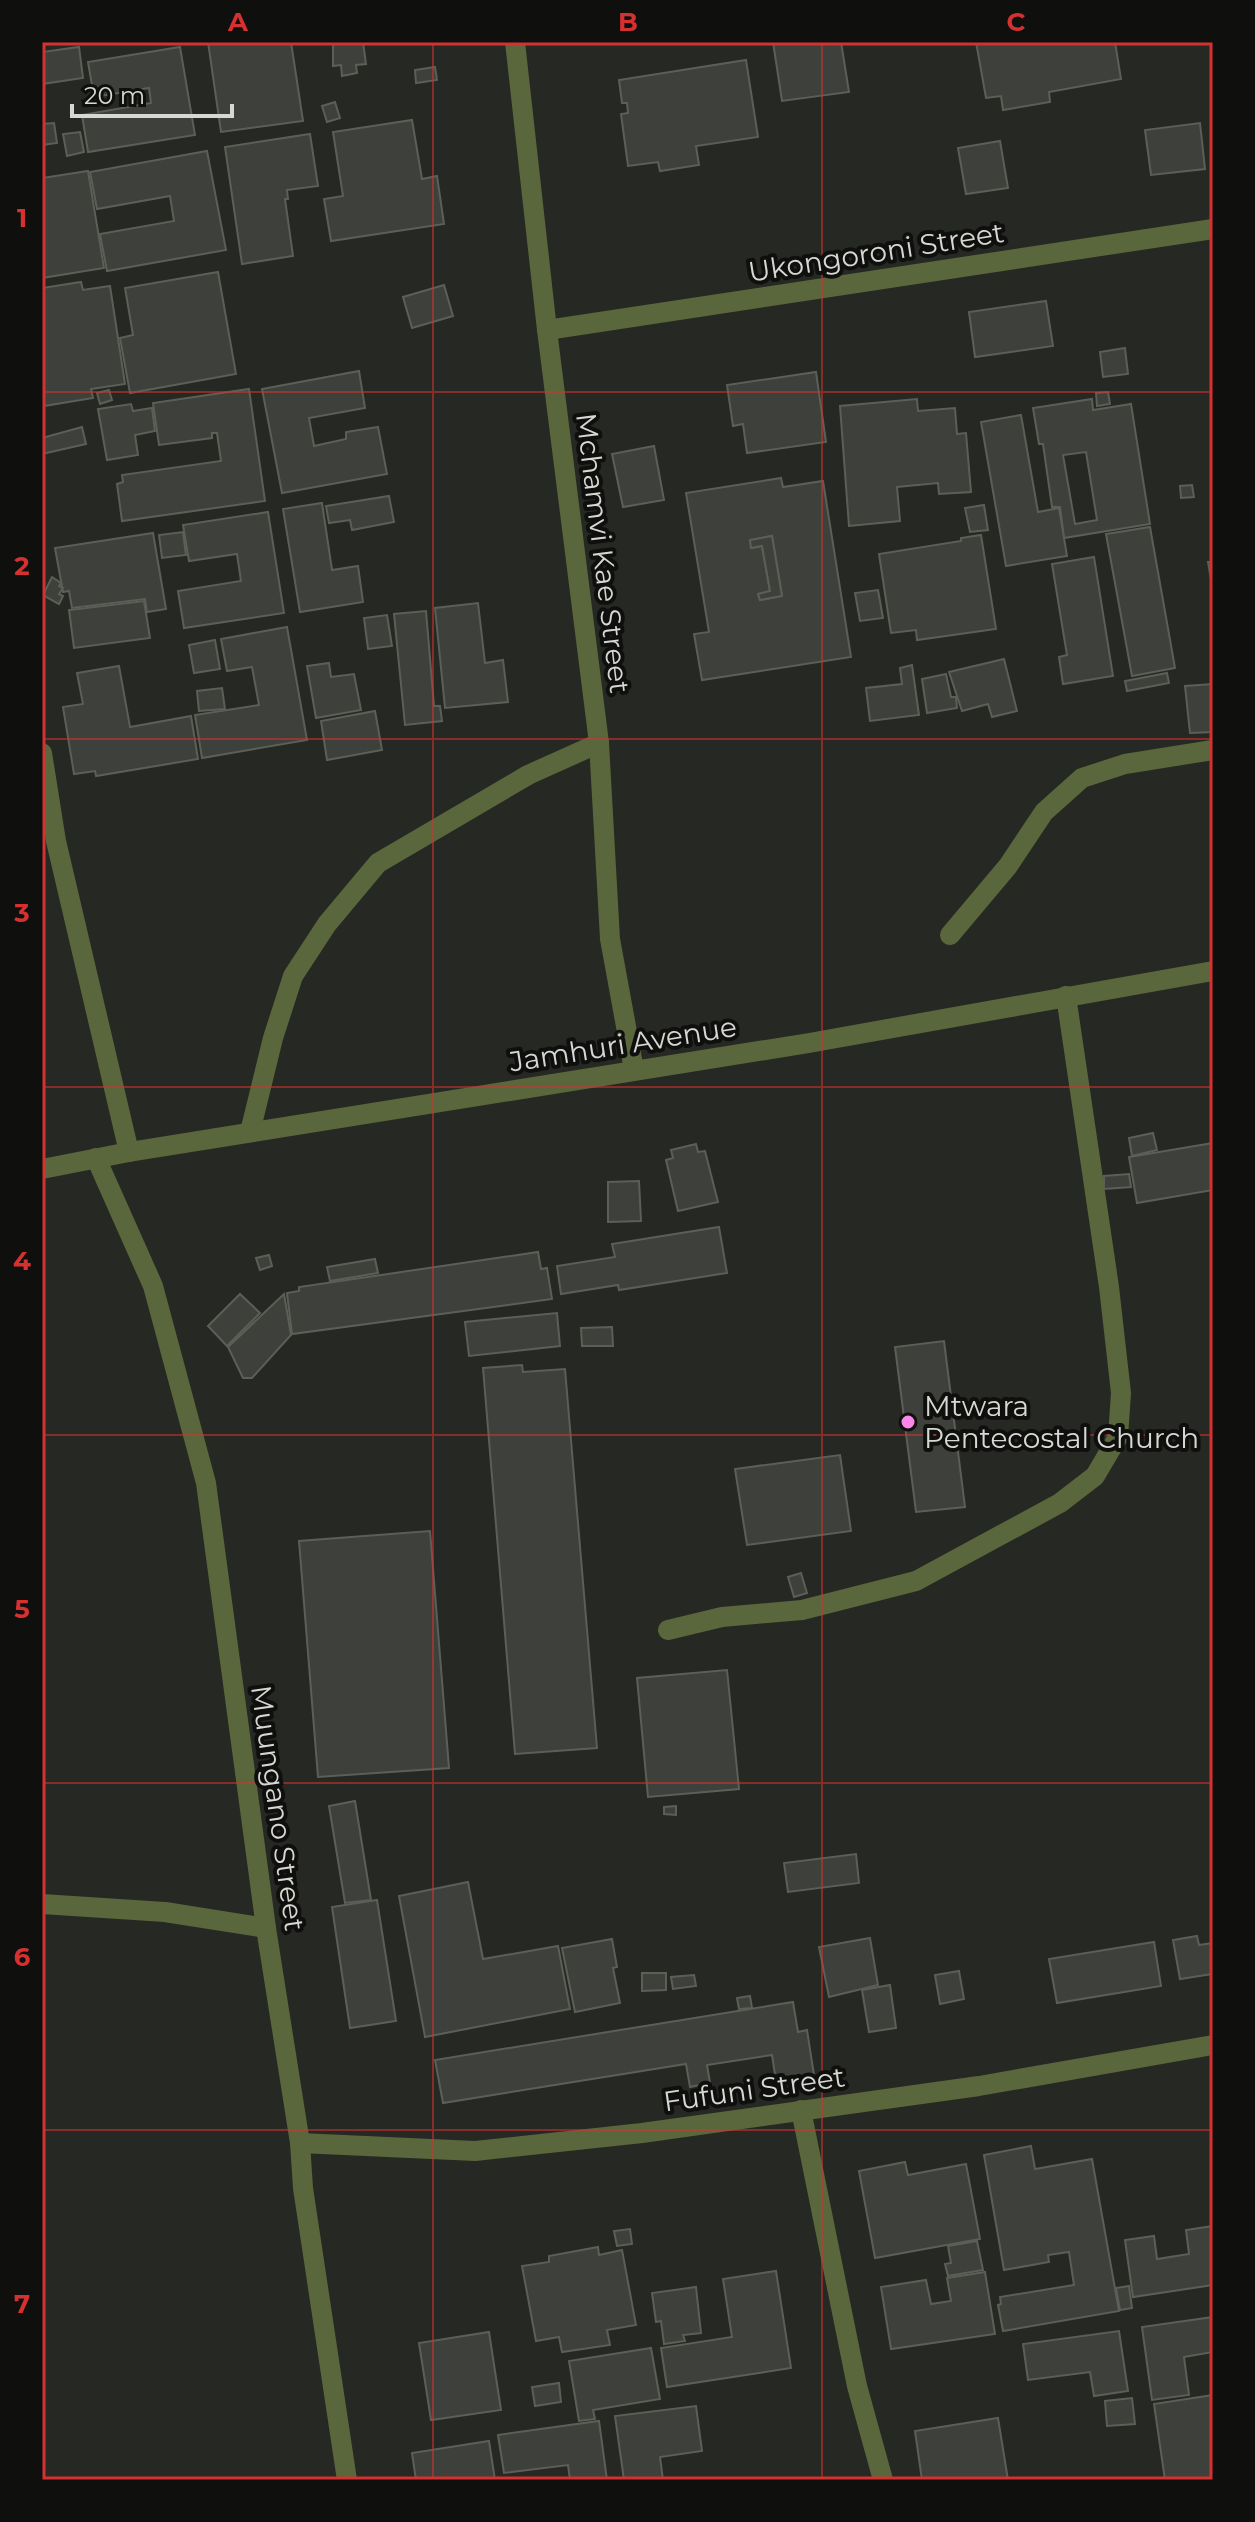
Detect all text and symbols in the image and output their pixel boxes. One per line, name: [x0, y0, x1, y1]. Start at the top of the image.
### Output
text: A: [227, 6, 249, 38]
text: B: [618, 6, 638, 38]
text: C: [1007, 6, 1026, 38]
scale bar: [72, 68, 232, 118]
text: 20 m: [84, 81, 145, 110]
text: 1: [17, 202, 27, 234]
street label: Ukongoroni Street: [746, 215, 1006, 289]
street label: Mchamvi Kae Street: [569, 411, 637, 695]
text: 2: [14, 550, 30, 582]
text: 3: [13, 897, 30, 929]
street label: Jamhuri Avenue: [506, 1009, 739, 1079]
text: 4: [13, 1245, 31, 1277]
place label: Mtwara Pentecostal Church: [924, 1389, 1199, 1455]
marker: Mtwara Pentecostal Church: [899, 1413, 917, 1431]
text: 5: [14, 1593, 30, 1625]
street label: Muungano Street: [244, 1683, 312, 1933]
text: 6: [14, 1941, 31, 1973]
street label: Fufuni Street: [661, 2059, 847, 2119]
text: 7: [14, 2288, 30, 2320]

